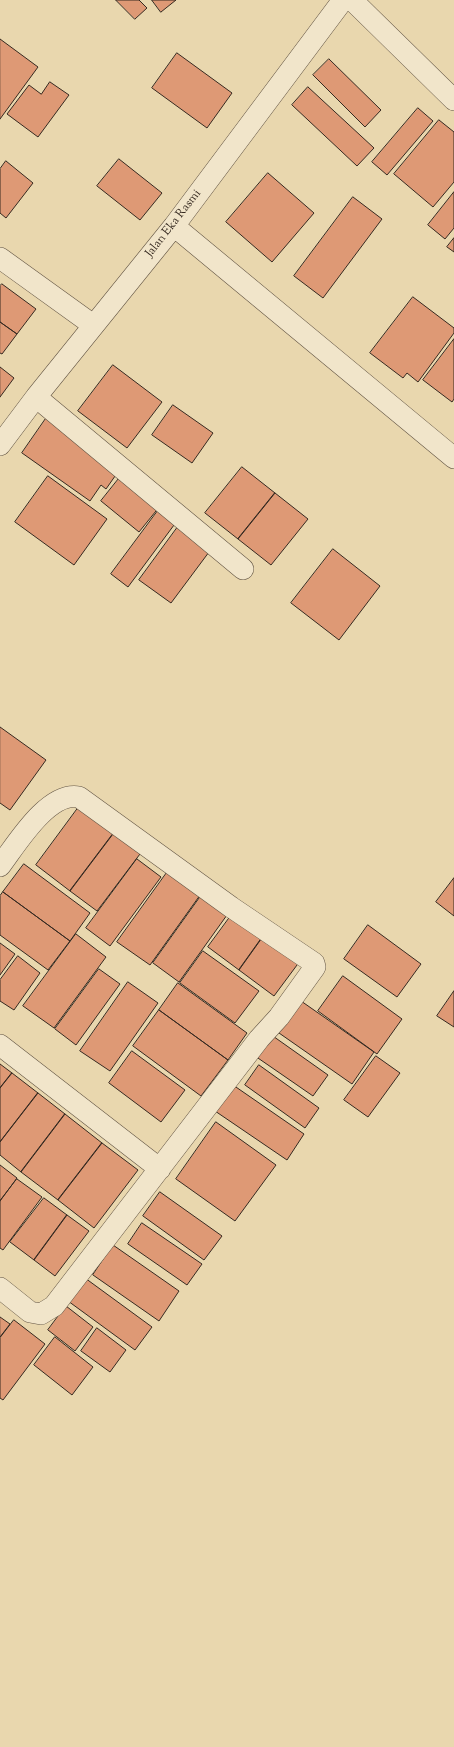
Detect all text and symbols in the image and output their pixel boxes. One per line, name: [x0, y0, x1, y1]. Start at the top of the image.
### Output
street label: Jalan Eka Rasmi: [143, 187, 205, 261]

